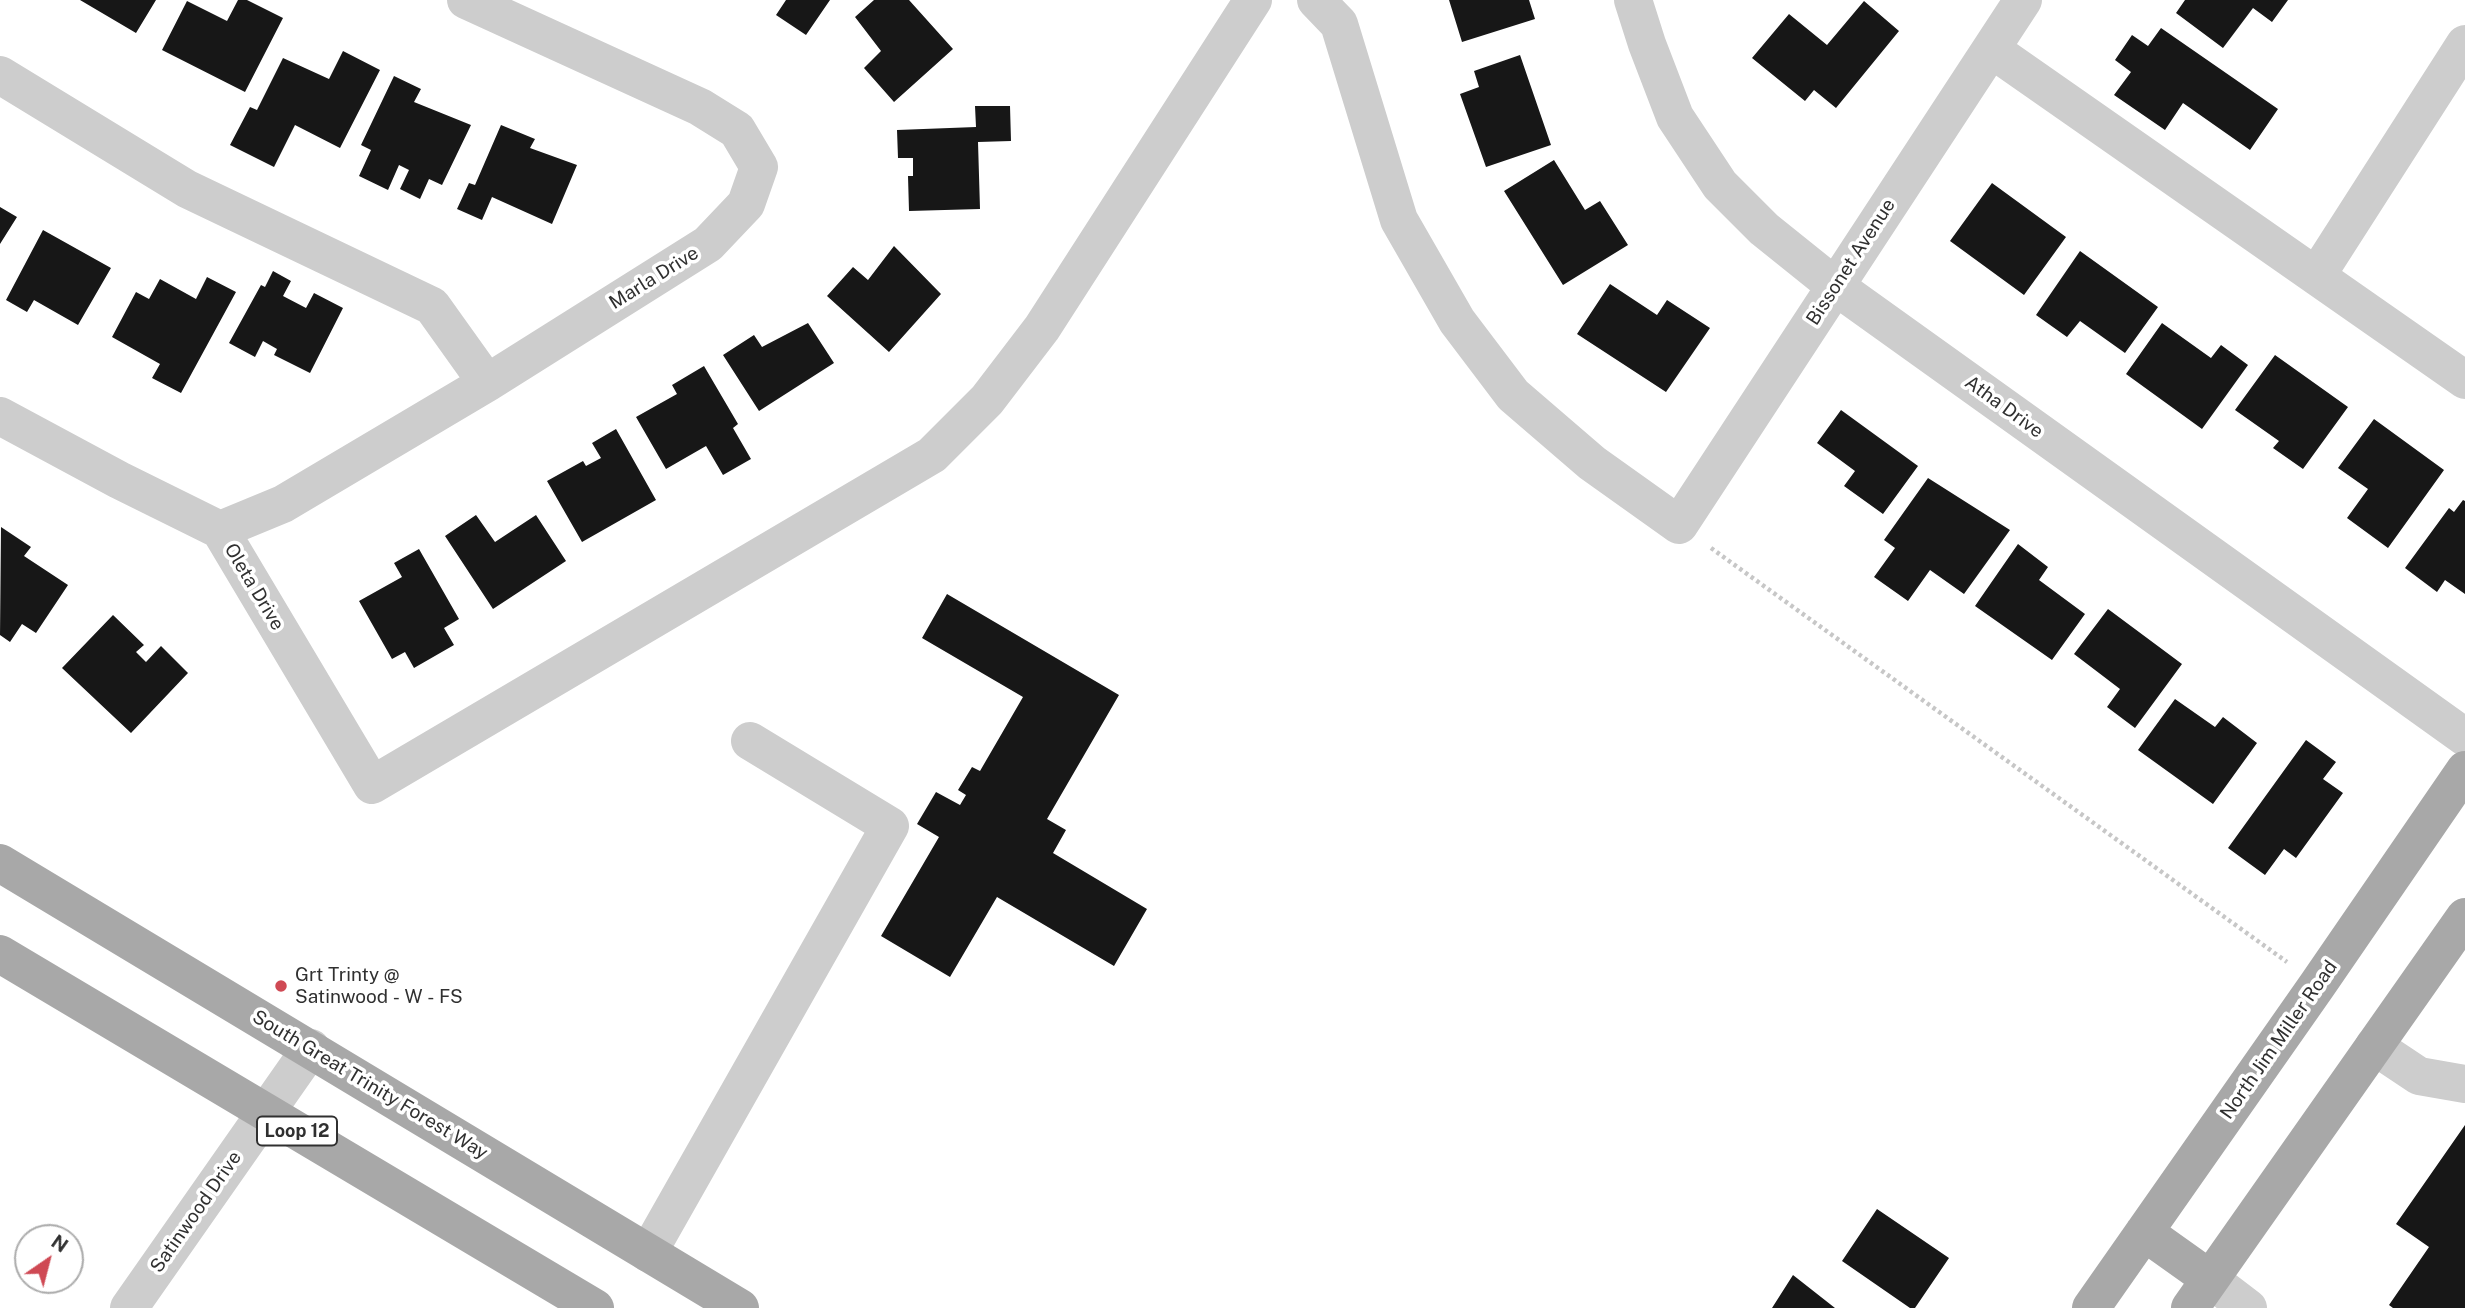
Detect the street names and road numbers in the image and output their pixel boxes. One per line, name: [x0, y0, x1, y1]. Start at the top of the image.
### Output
street label: Bissonet Avenue: [1802, 195, 1900, 329]
street label: Marla Drive: [605, 242, 703, 314]
street label: Atha Drive: [1960, 371, 2048, 443]
street label: Oleta Drive: [219, 539, 289, 635]
street label: North Jim Miller Road: [2216, 956, 2342, 1124]
street label: South Great Trinity Forest Way: [248, 1005, 492, 1165]
road number: Loop 12: [257, 1116, 337, 1146]
street label: Satinwood Drive: [146, 1147, 246, 1277]

